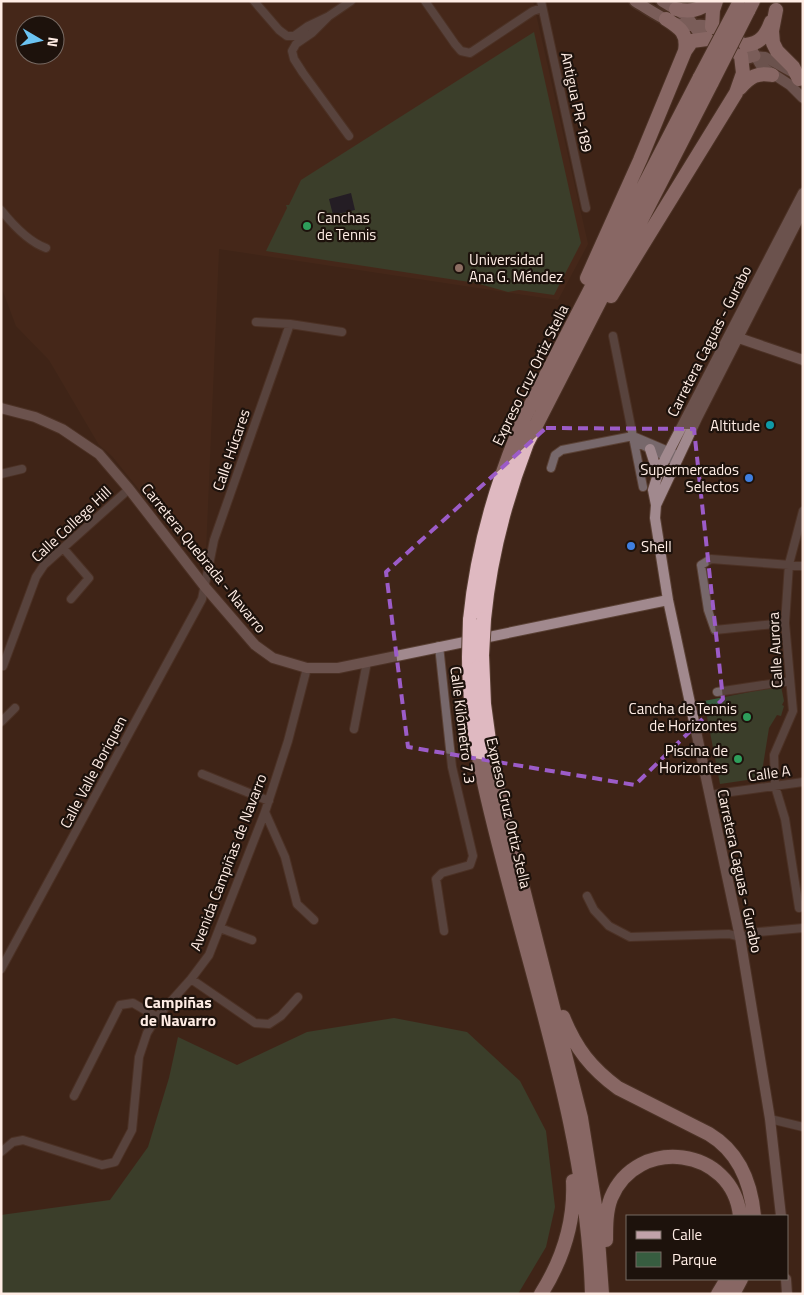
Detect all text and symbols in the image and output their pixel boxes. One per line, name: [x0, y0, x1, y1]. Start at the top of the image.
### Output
north arrow: [15, 15, 65, 65]
text: N: [42, 36, 64, 49]
street label: Antigua PR-189: [555, 50, 599, 154]
place label: Canchas de Tennis: [317, 206, 376, 246]
marker: Canchas de Tennis: [301, 220, 313, 232]
place label: Universidad Ana G. Méndez: [469, 248, 563, 288]
street label: Carretera Caguas - Gurabo: [661, 261, 757, 421]
marker: Universidad Ana G. Méndez: [453, 262, 465, 274]
street label: Expreso Cruz Ortiz Stella: [486, 300, 574, 449]
street label: Calle Húcares: [206, 406, 256, 494]
place label: Altitude: [710, 414, 760, 437]
marker: Altitude: [764, 419, 776, 431]
place label: Supermercados Selectos: [640, 458, 739, 498]
marker: Supermercados Selectos: [743, 472, 755, 484]
street label: Carretera Quebrada - Navarro: [136, 478, 272, 638]
street label: Calle College Hill: [26, 481, 116, 567]
place label: Shell: [641, 535, 672, 558]
marker: Shell: [625, 540, 637, 552]
street label: Calle Aurora: [762, 611, 788, 689]
street label: Calle Kilómetro 7.3: [444, 665, 482, 785]
place label: Cancha de Tennis de Horizontes: [629, 697, 737, 737]
marker: Cancha de Tennis de Horizontes: [741, 711, 753, 723]
street label: Calle Valle Boriquen: [54, 712, 132, 832]
street label: Expreso Cruz Ortiz Stella: [480, 735, 538, 891]
place label: Piscina de Horizontes: [659, 739, 728, 779]
marker: Piscina de Horizontes: [732, 753, 744, 765]
street label: Calle A: [746, 759, 792, 787]
street label: Avenida Campiñas de Navarro: [184, 770, 272, 954]
street label: Carretera Caguas - Gurabo: [711, 787, 769, 955]
district label: Campiñas de Navarro: [140, 990, 216, 1032]
legend: [626, 1215, 789, 1280]
text: Calle: [672, 1223, 702, 1246]
text: Parque: [672, 1248, 717, 1271]

